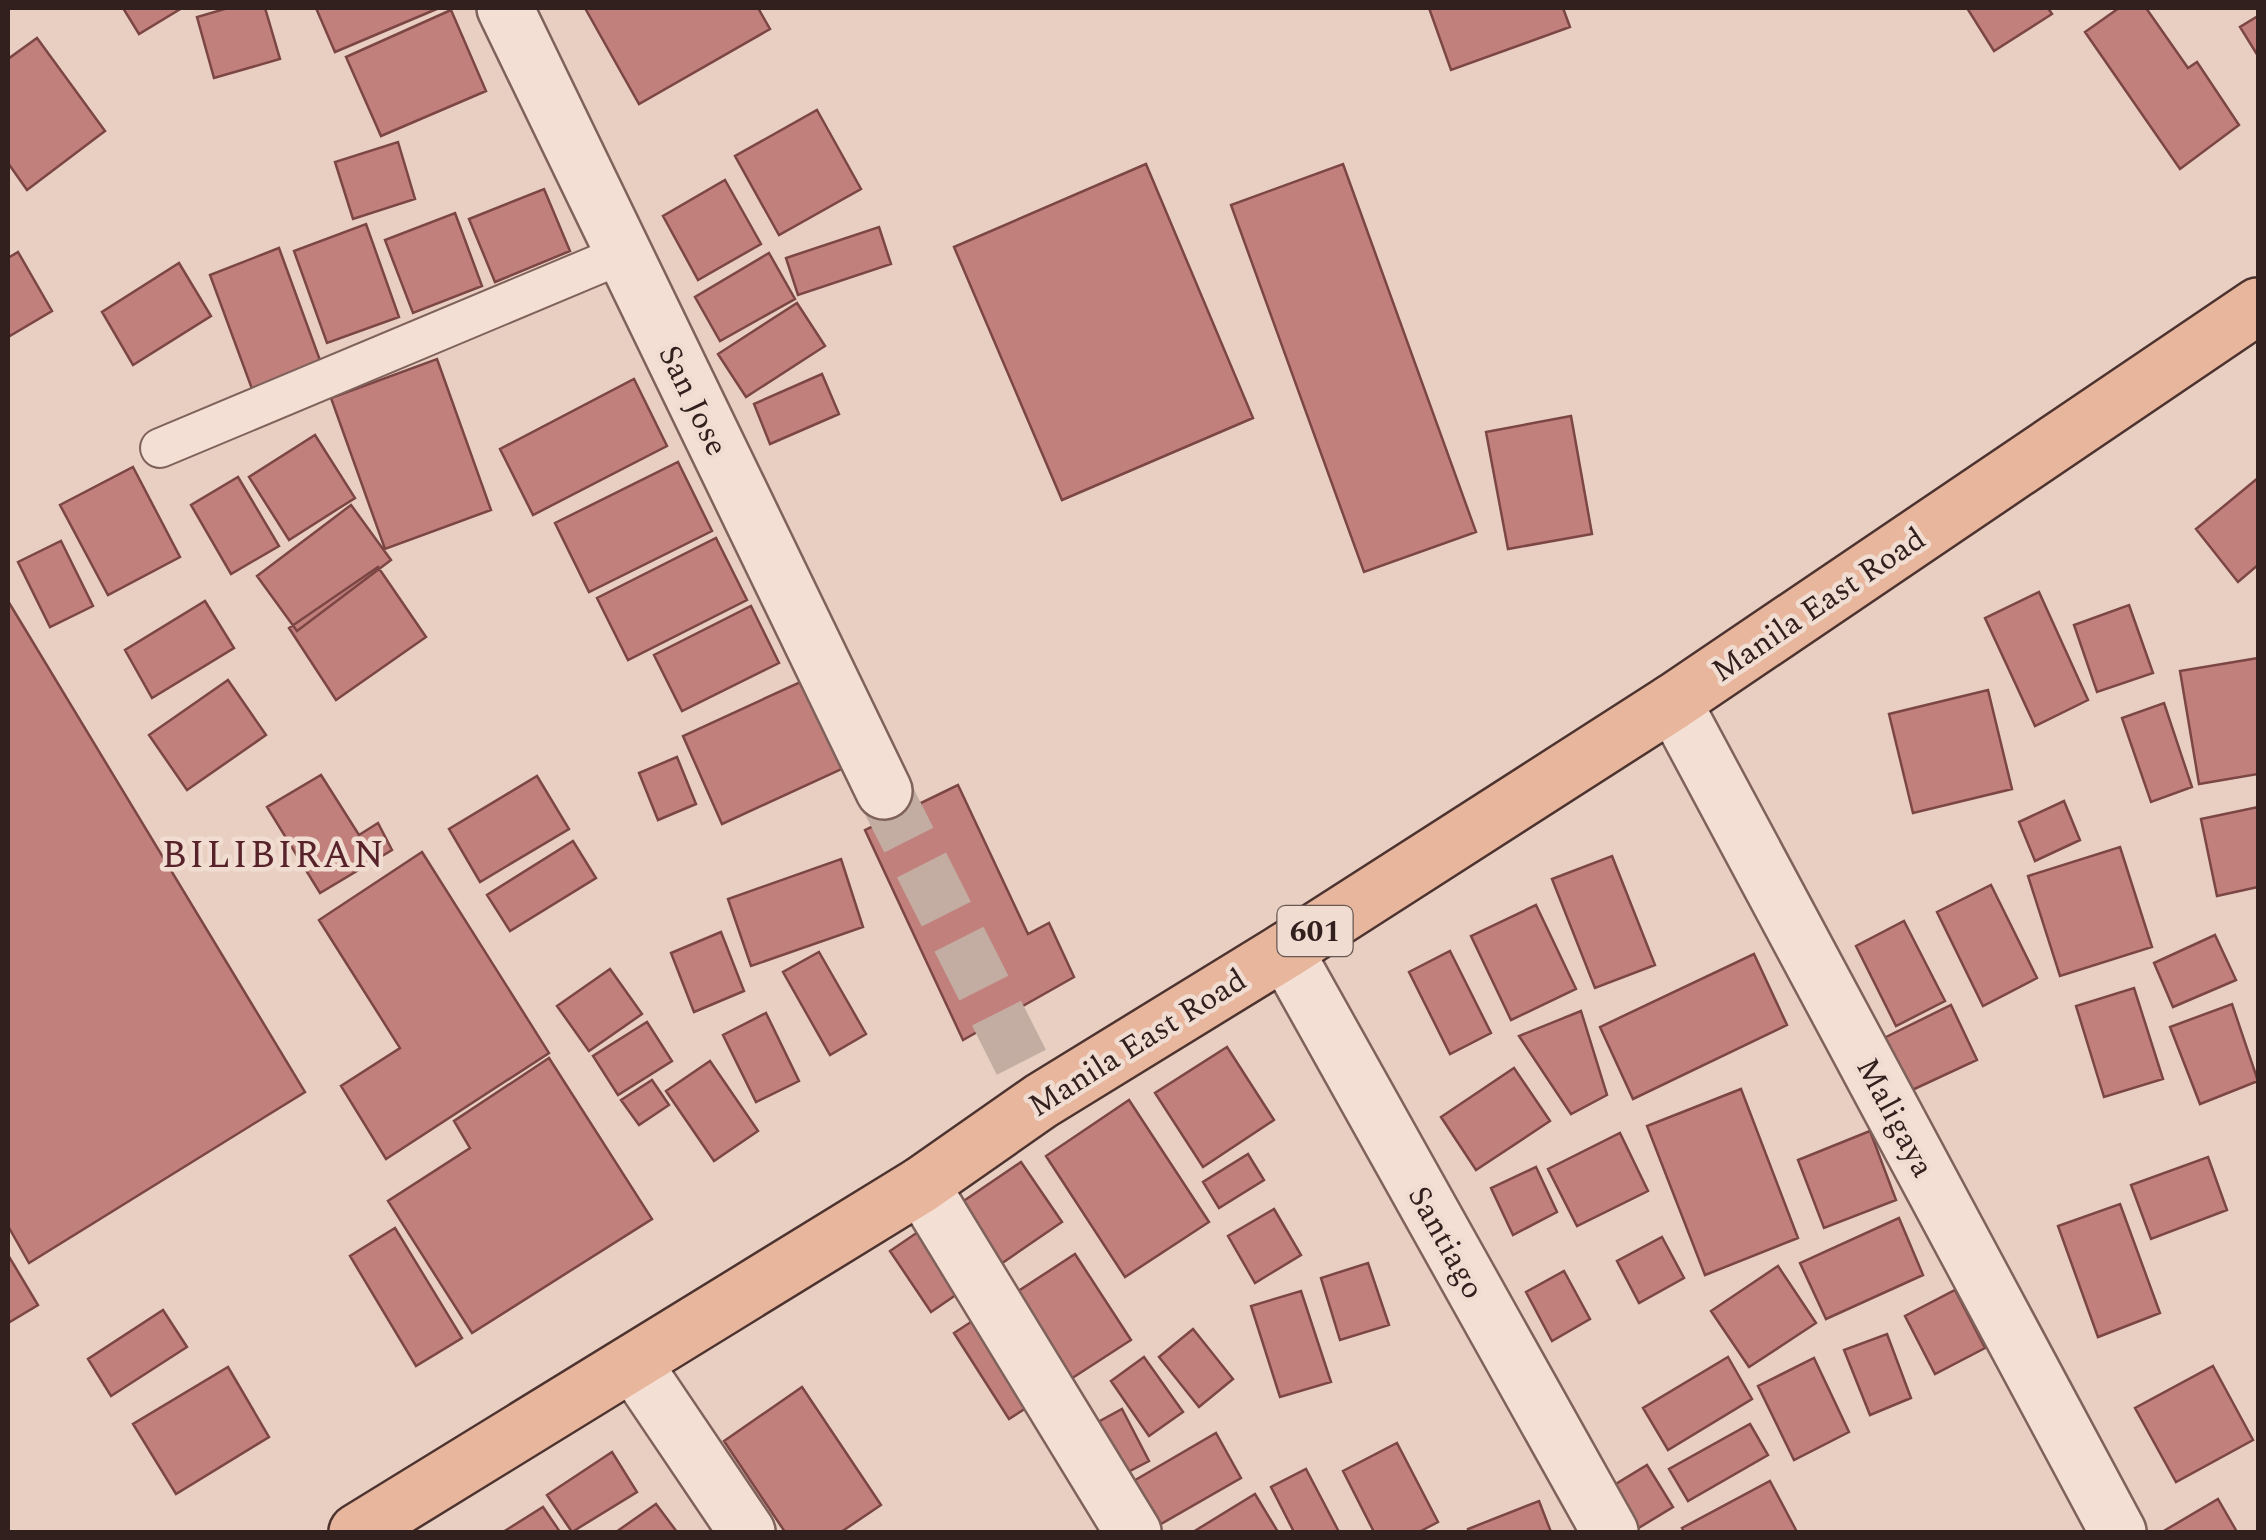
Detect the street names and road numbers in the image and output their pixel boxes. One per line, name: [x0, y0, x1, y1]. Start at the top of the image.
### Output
street label: San Jose: [645, 337, 741, 465]
street label: Manila East Road: [1702, 515, 1936, 695]
road number: 601: [1278, 906, 1352, 956]
street label: Manila East Road: [1019, 956, 1257, 1130]
street label: Maligaya: [1843, 1049, 1947, 1187]
street label: Santiago: [1394, 1177, 1497, 1308]

